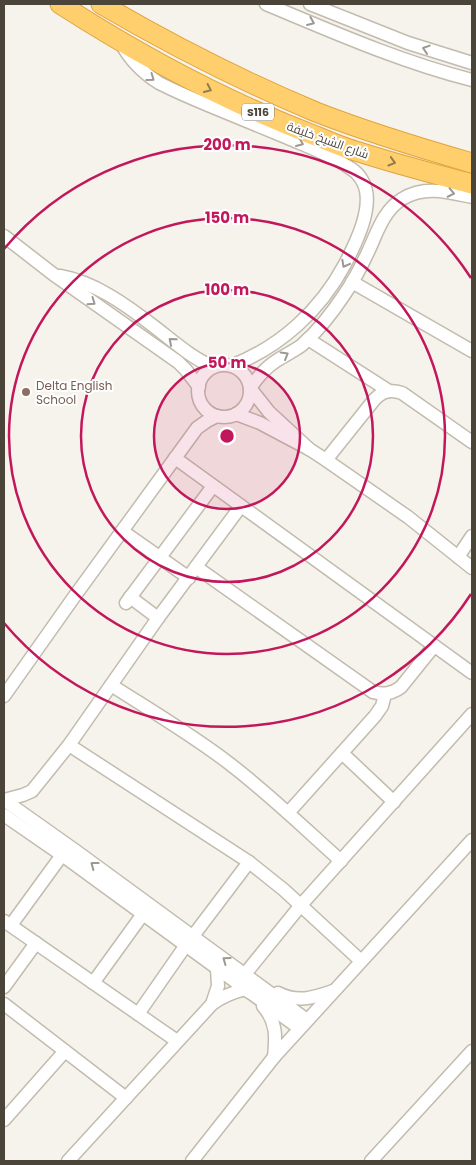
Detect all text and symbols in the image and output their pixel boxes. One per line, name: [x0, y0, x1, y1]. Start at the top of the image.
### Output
one-way arrow: [306, 16, 315, 27]
one-way arrow: [422, 44, 430, 54]
one-way arrow: [145, 72, 154, 80]
one-way arrow: [203, 82, 212, 92]
road number: S116: [242, 104, 274, 120]
street label: شارع الشيخ خليفة: [285, 117, 371, 163]
text: 200 m: [203, 134, 251, 155]
one-way arrow: [295, 138, 303, 148]
one-way arrow: [387, 156, 395, 166]
one-way arrow: [447, 187, 456, 198]
text: 150 m: [205, 207, 249, 228]
one-way arrow: [341, 259, 351, 268]
text: 100 m: [205, 279, 249, 300]
one-way arrow: [87, 296, 96, 305]
one-way arrow: [169, 339, 178, 347]
text: 50 m: [208, 352, 246, 373]
one-way arrow: [280, 352, 289, 362]
place label: Delta English School: [36, 377, 112, 408]
marker: Delta English School: [20, 386, 32, 398]
centre of rings: [218, 427, 236, 445]
one-way arrow: [91, 862, 100, 870]
one-way arrow: [222, 957, 232, 966]

